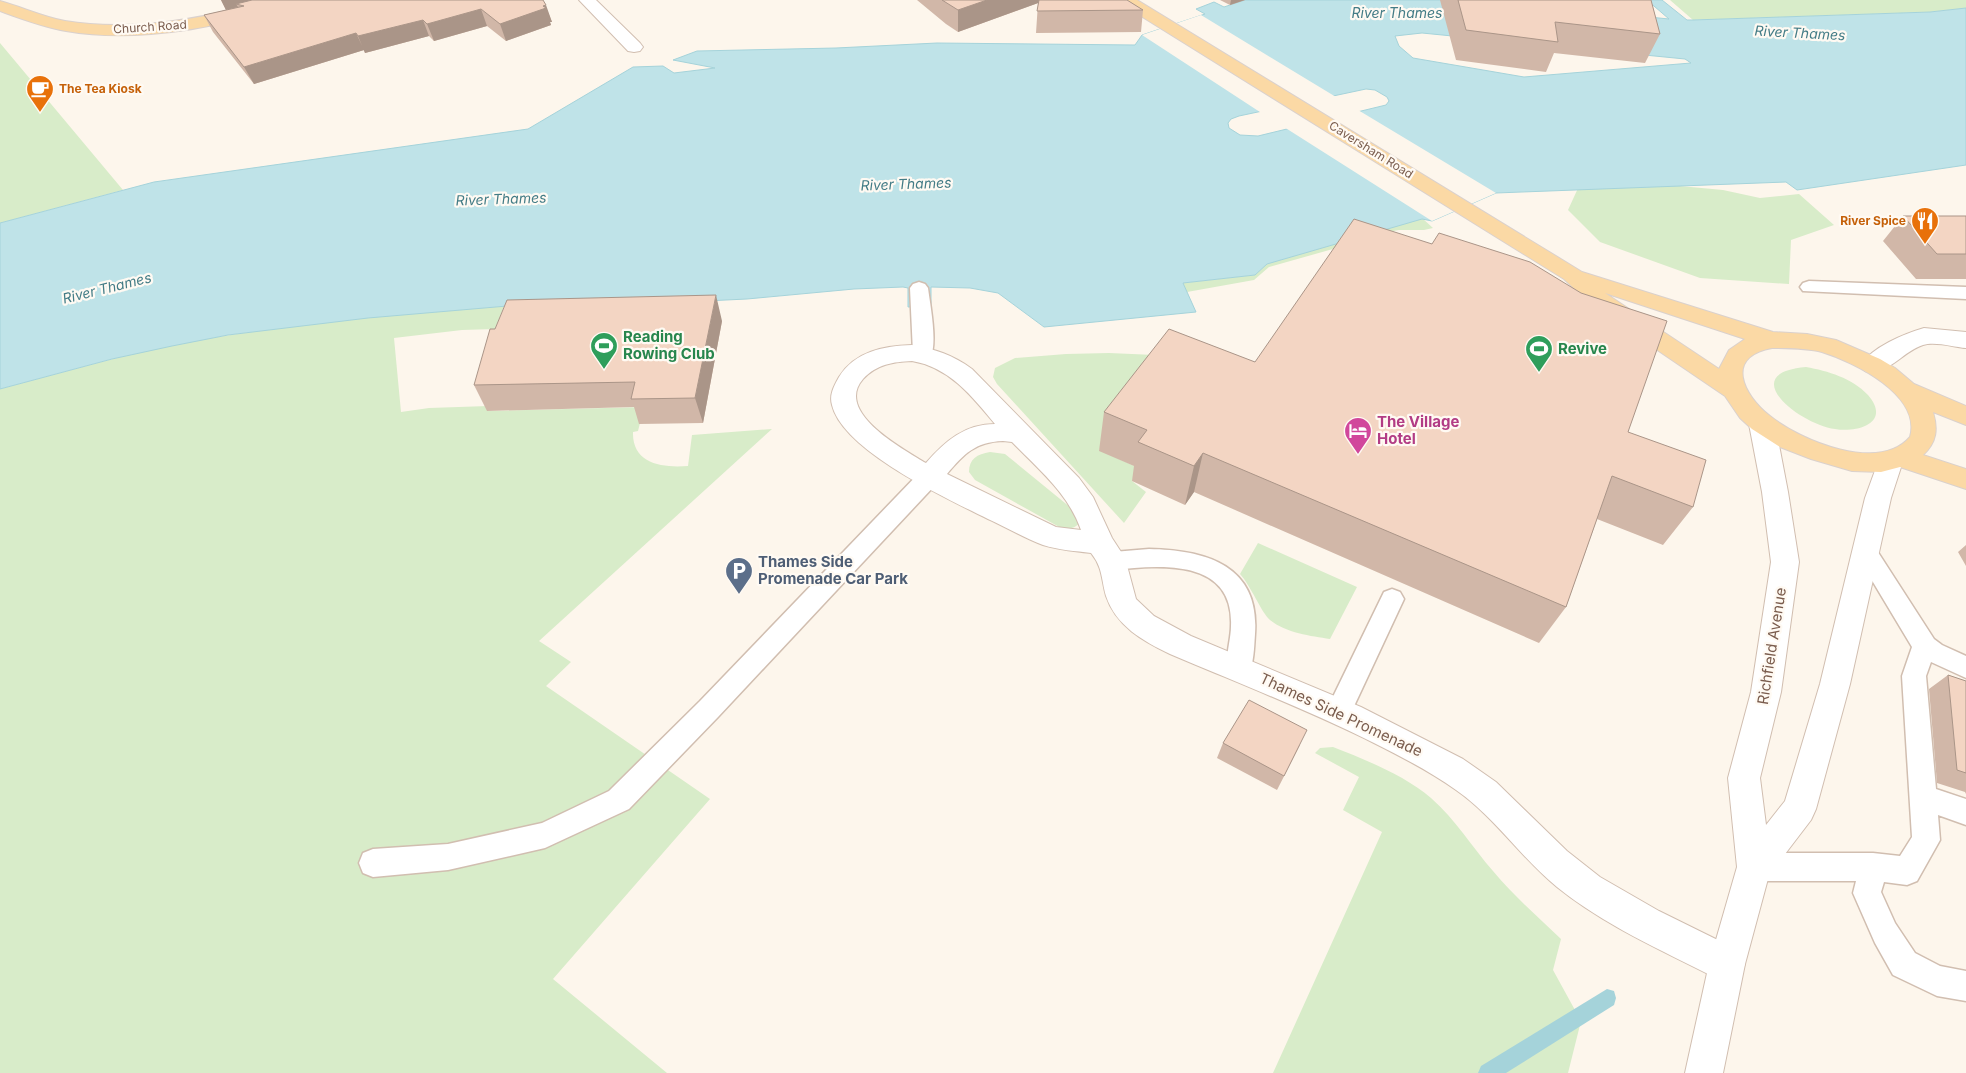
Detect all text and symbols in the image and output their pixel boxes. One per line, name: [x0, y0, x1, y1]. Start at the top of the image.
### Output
water label: River Thames: [1352, 4, 1442, 21]
street label: Church Road: [113, 16, 187, 37]
water label: River Thames: [1754, 22, 1846, 43]
cafe icon: The Tea Kiosk: [25, 74, 55, 113]
place label: The Tea Kiosk: [59, 81, 142, 96]
street label: Caversham Road: [1326, 118, 1416, 181]
water label: River Thames: [860, 173, 952, 194]
water label: River Thames: [455, 188, 547, 209]
restaurant icon: River Spice: [1910, 206, 1940, 245]
place label: River Spice: [1840, 213, 1906, 228]
water label: River Thames: [61, 268, 153, 307]
place label: Reading Rowing Club: [623, 327, 715, 363]
sports icon: Reading Rowing Club: [589, 331, 619, 370]
sports icon: Revive: [1524, 334, 1554, 373]
place label: Revive: [1558, 339, 1607, 358]
place label: The Village Hotel: [1377, 412, 1459, 448]
hotel icon: The Village Hotel: [1343, 416, 1373, 455]
place label: Thames Side Promenade Car Park: [758, 552, 908, 588]
parking icon: Thames Side Promenade Car Park: [724, 556, 754, 595]
street label: Richfield Avenue: [1753, 586, 1790, 706]
street label: Thames Side Promenade: [1257, 668, 1426, 761]

